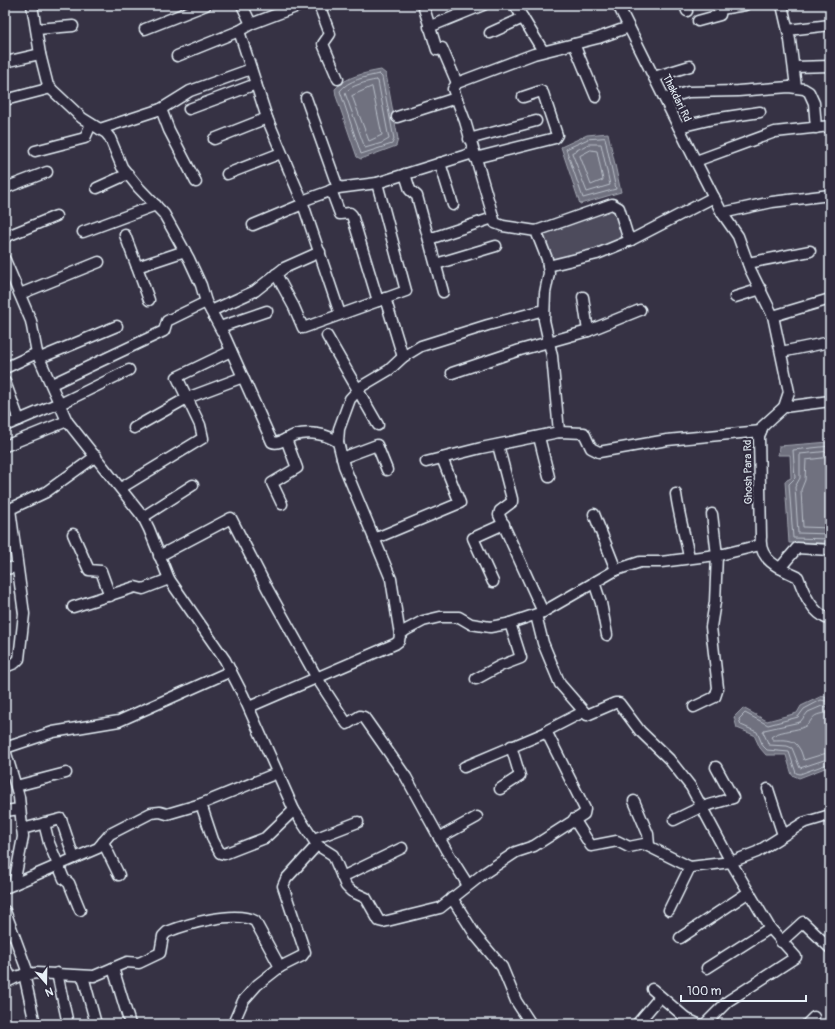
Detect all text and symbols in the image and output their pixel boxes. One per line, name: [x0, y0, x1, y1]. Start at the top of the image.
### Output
street label: Thakdari Rd: [660, 72, 694, 124]
street label: Ghosh Para Rd: [741, 440, 755, 504]
north arrow: [26, 963, 66, 1003]
scale bar: [681, 977, 806, 1003]
text: 100 m: [687, 984, 722, 999]
text: N: [43, 985, 55, 999]

